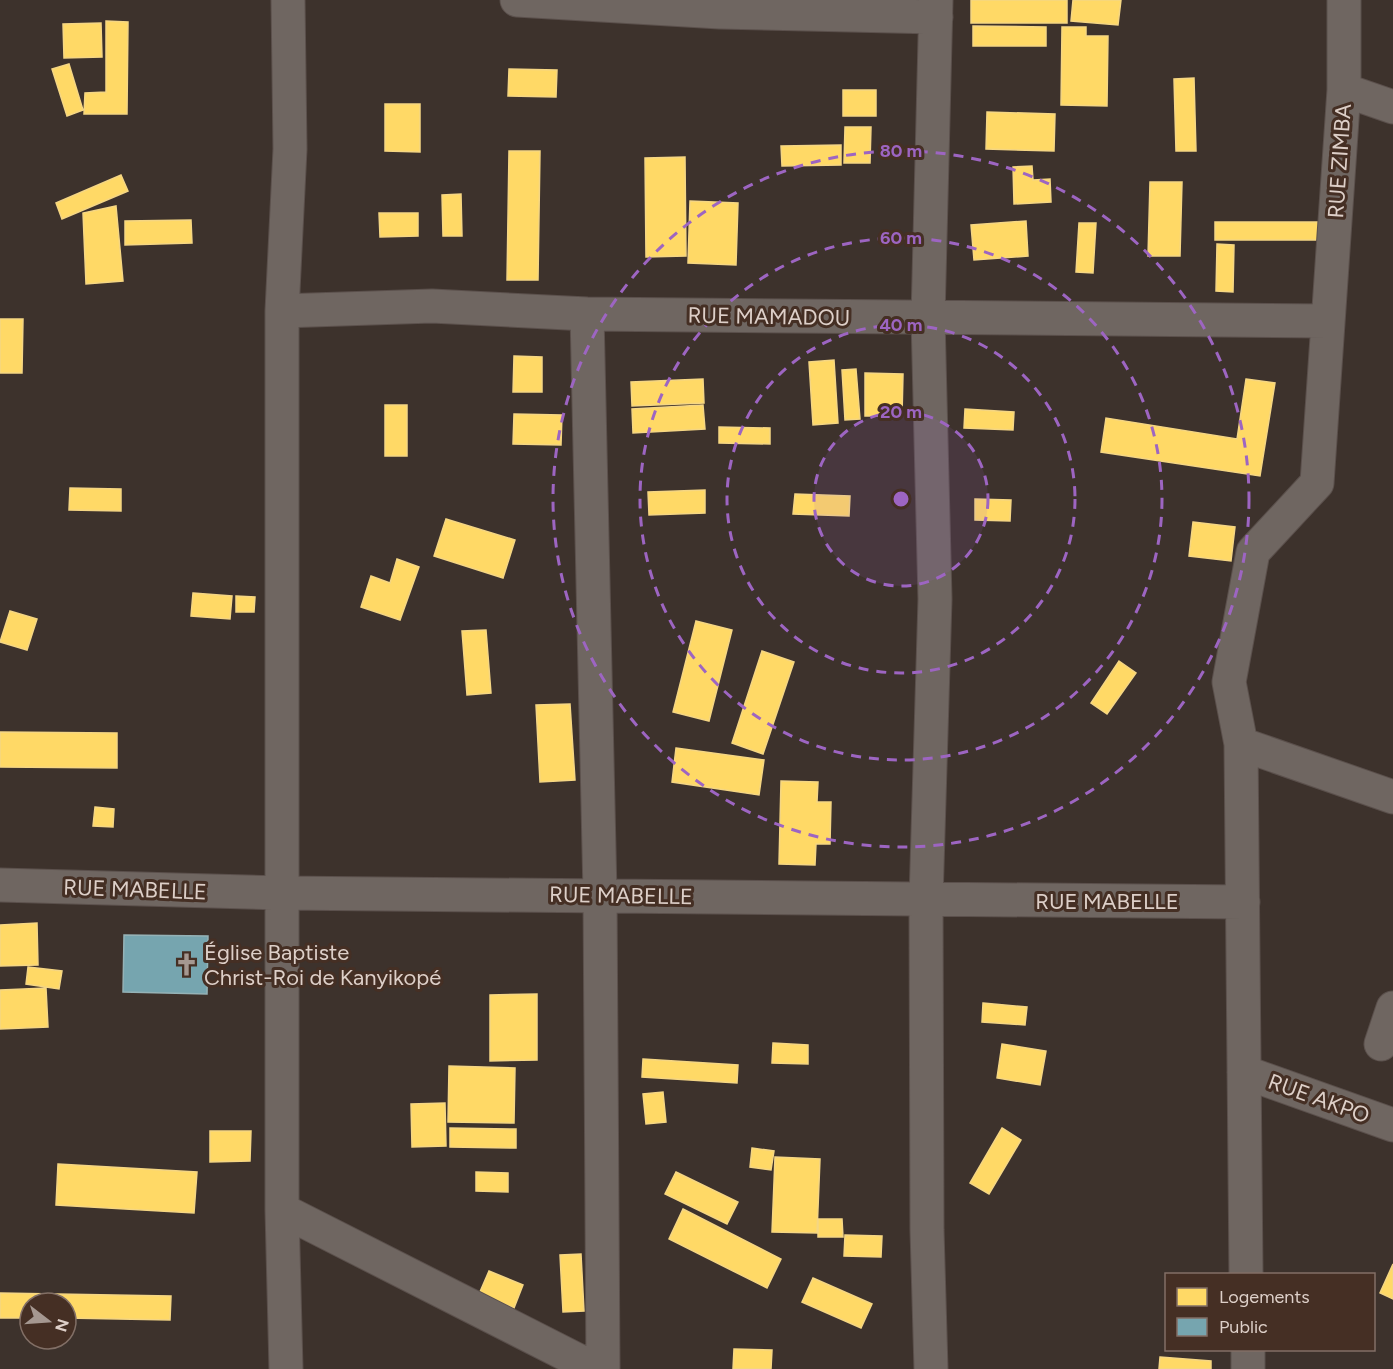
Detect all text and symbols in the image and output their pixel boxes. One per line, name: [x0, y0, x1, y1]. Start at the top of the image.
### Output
street label: RUE ZIMBA: [1322, 103, 1357, 219]
text: 80 m: [880, 140, 922, 162]
text: 60 m: [880, 227, 922, 249]
street label: RUE MAMADOU: [687, 302, 850, 331]
text: 40 m: [879, 314, 923, 336]
text: 20 m: [880, 401, 922, 423]
centre of rings: [891, 489, 911, 509]
street label: RUE MABELLE: [63, 874, 207, 905]
street label: RUE MABELLE: [549, 881, 693, 910]
street label: RUE MABELLE: [1035, 888, 1179, 915]
place label: Église Baptiste Christ-Roi de Kanyikopé: [204, 939, 441, 991]
church icon: Église Baptiste Christ-Roi de Kanyikopé: [173, 952, 199, 978]
street label: RUE AKPO: [1264, 1068, 1373, 1129]
legend: [1165, 1273, 1375, 1351]
text: Logements: [1219, 1286, 1310, 1308]
north arrow: [18, 1291, 78, 1351]
text: Public: [1219, 1316, 1268, 1338]
text: N: [51, 1317, 73, 1334]

